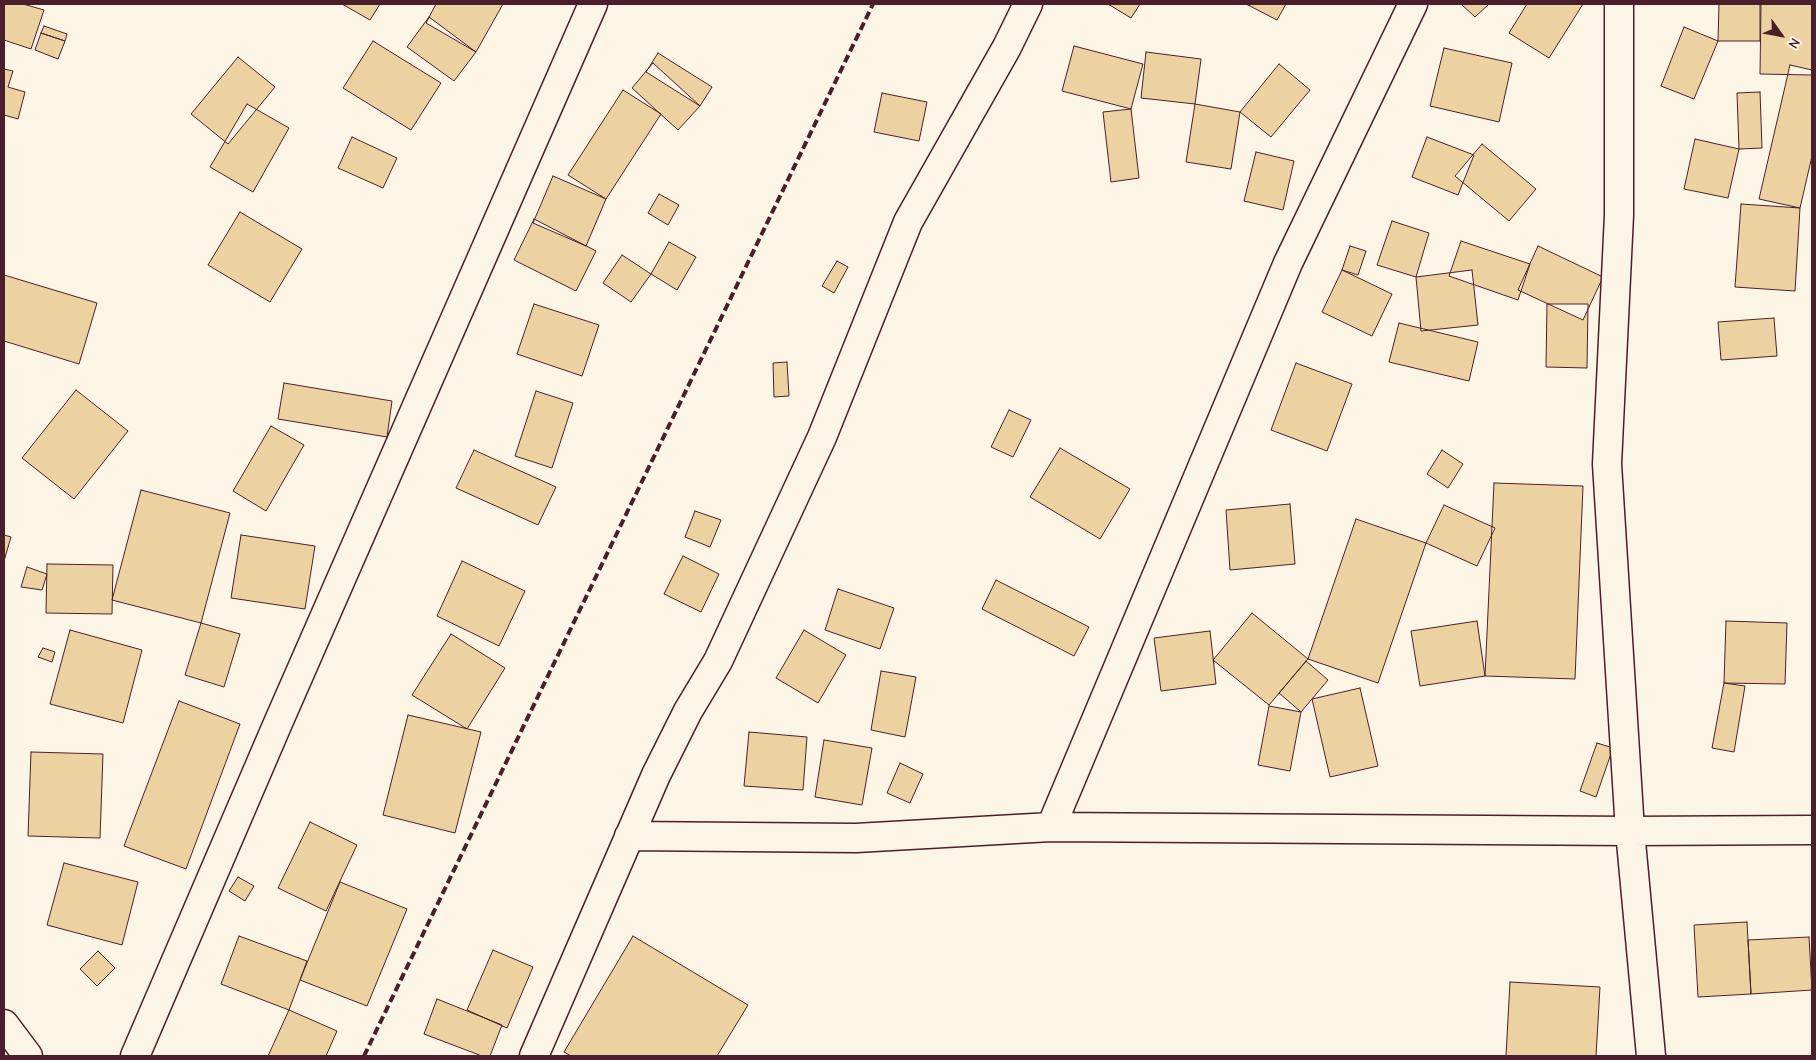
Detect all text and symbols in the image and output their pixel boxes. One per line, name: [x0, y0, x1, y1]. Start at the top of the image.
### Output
north arrow: [1756, 10, 1806, 60]
text: N: [1785, 35, 1804, 52]

